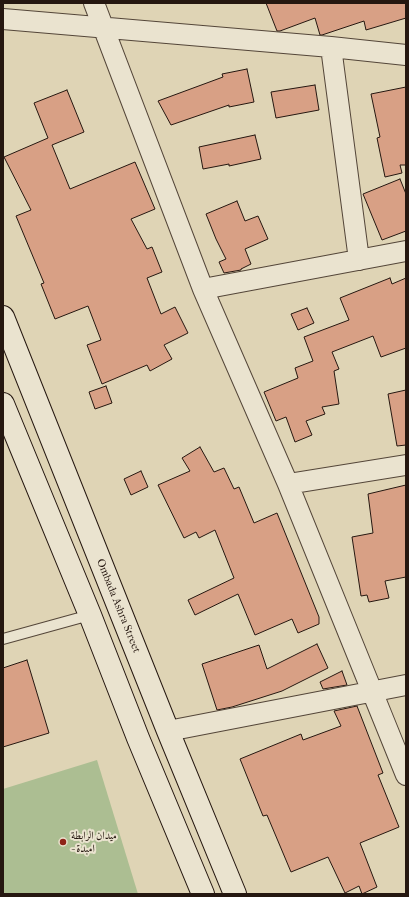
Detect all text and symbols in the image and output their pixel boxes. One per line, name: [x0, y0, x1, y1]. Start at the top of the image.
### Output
street label: Ombada Ashra Street: [93, 557, 143, 655]
place label: ميدان الرابطة - امبدة: [71, 829, 117, 855]
marker: ميدان الرابطة - امبدة: [58, 837, 68, 847]

